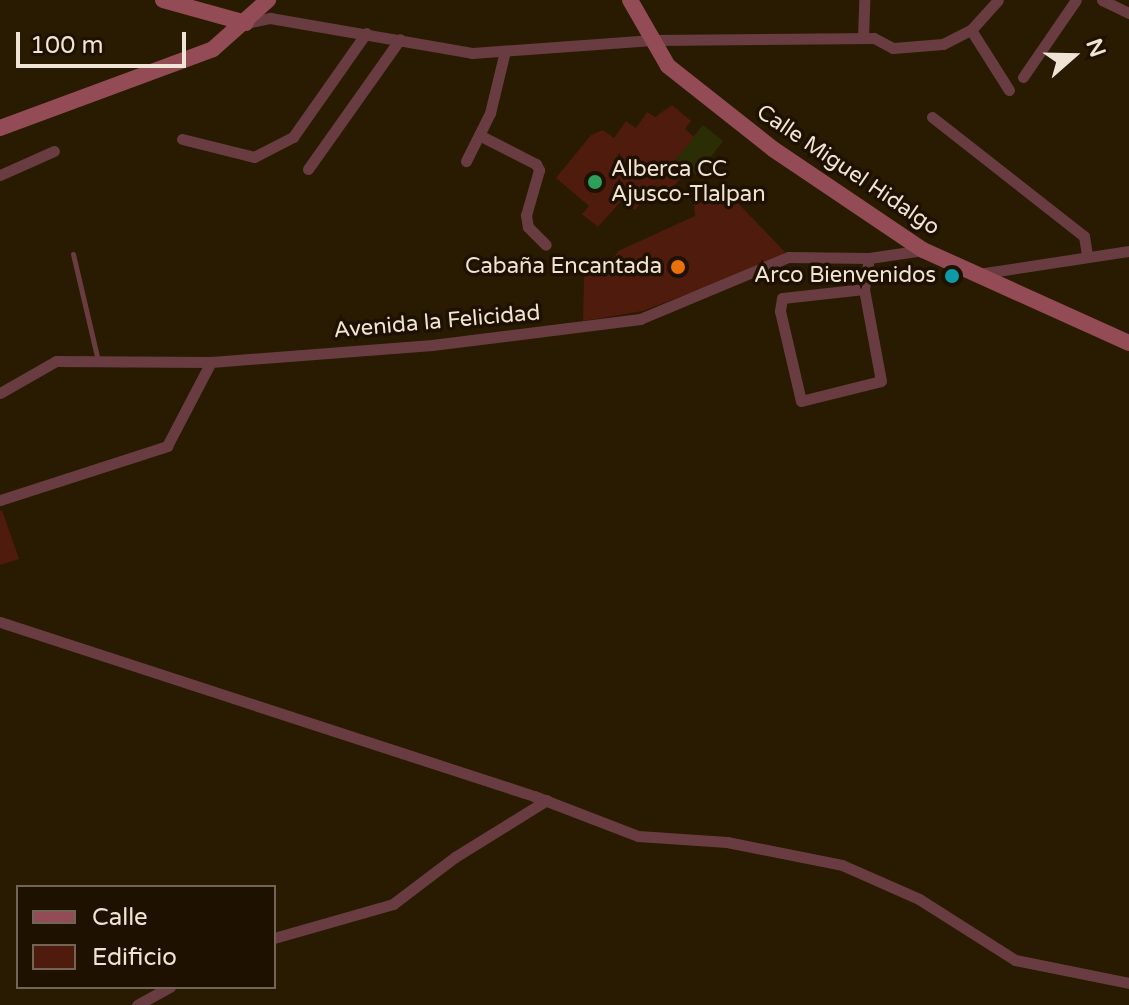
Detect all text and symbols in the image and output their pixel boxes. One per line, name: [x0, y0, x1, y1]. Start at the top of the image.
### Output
scale bar: [20, 16, 190, 66]
north arrow: [1033, 16, 1113, 96]
text: 100 m: [30, 31, 104, 60]
text: N: [1080, 35, 1111, 61]
street label: Calle Miguel Hidalgo: [751, 99, 945, 241]
place label: Alberca CC Ajusco-Tlalpan: [611, 156, 766, 208]
marker: Alberca CC Ajusco-Tlalpan: [586, 173, 604, 191]
place label: Cabaña Encantada: [465, 254, 662, 280]
marker: Cabaña Encantada: [669, 258, 687, 276]
place label: Arco Bienvenidos: [754, 263, 936, 289]
marker: Arco Bienvenidos: [943, 267, 961, 285]
street label: Avenida la Felicidad: [333, 300, 541, 344]
legend: [16, 885, 276, 989]
text: Calle: [92, 903, 148, 932]
text: Edificio: [92, 943, 177, 972]

